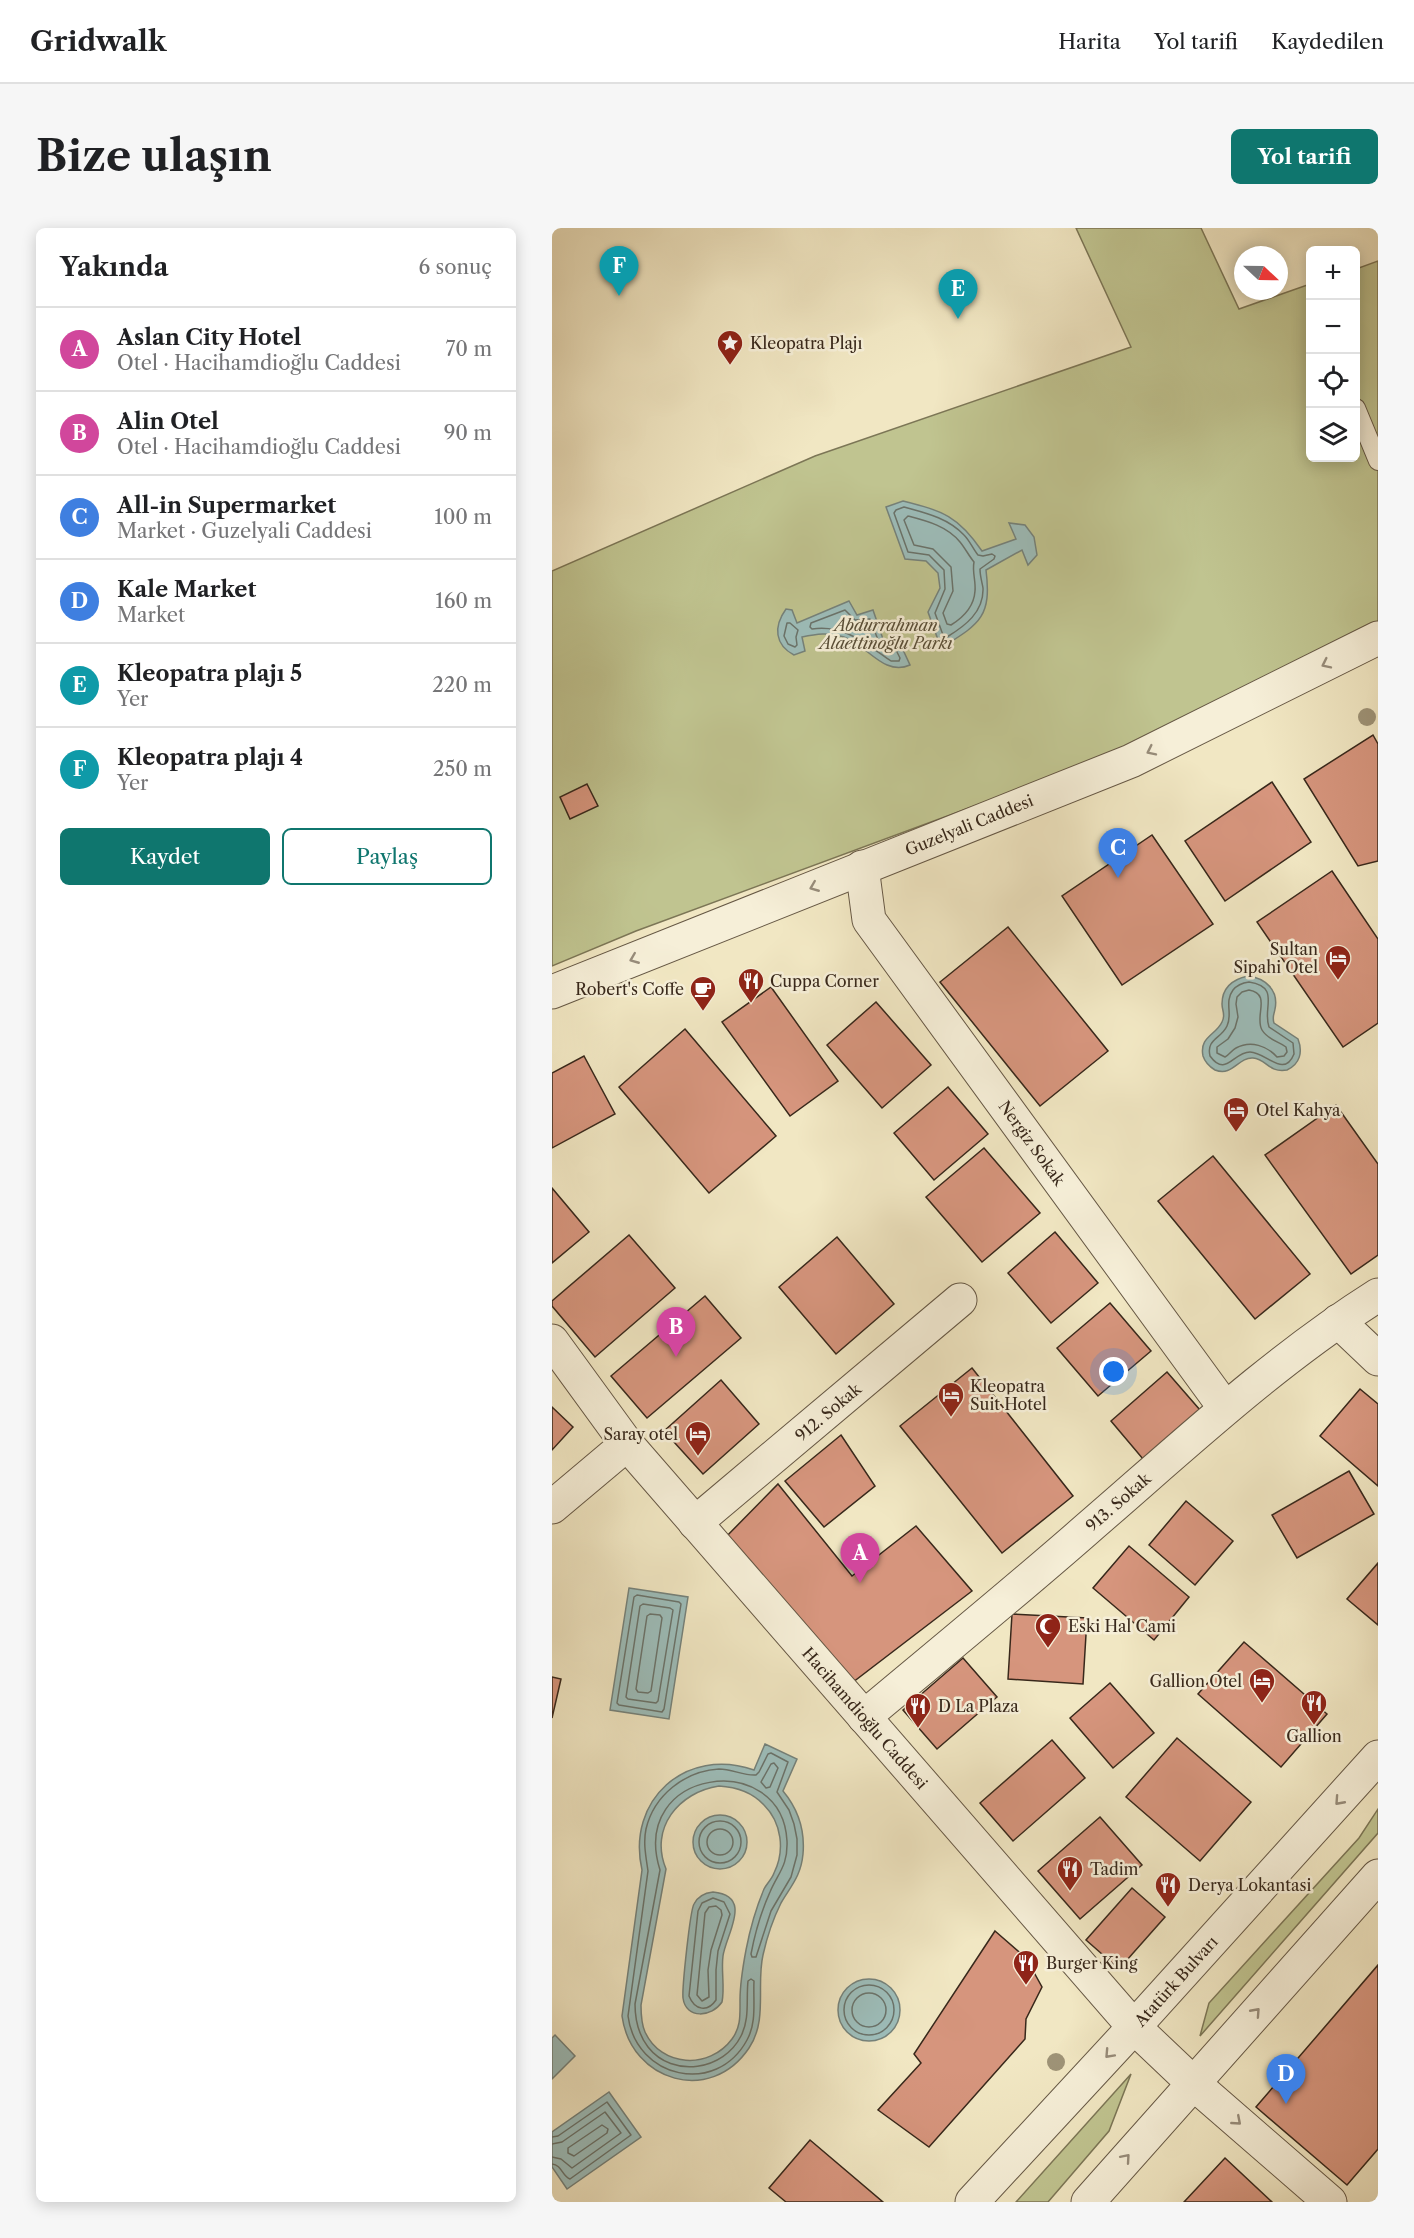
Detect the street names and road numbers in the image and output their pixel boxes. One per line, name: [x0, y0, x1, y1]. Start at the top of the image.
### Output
street label: Guzelyali Caddesi: [902, 790, 1036, 860]
street label: Nergiz Sokak: [994, 1097, 1070, 1190]
street label: 912. Sokak: [791, 1378, 866, 1445]
street label: 913. Sokak: [1081, 1468, 1155, 1536]
street label: Hacihamdioğlu Caddesi: [798, 1643, 932, 1793]
street label: Atatürk Bulvarı: [1129, 1932, 1222, 2031]

